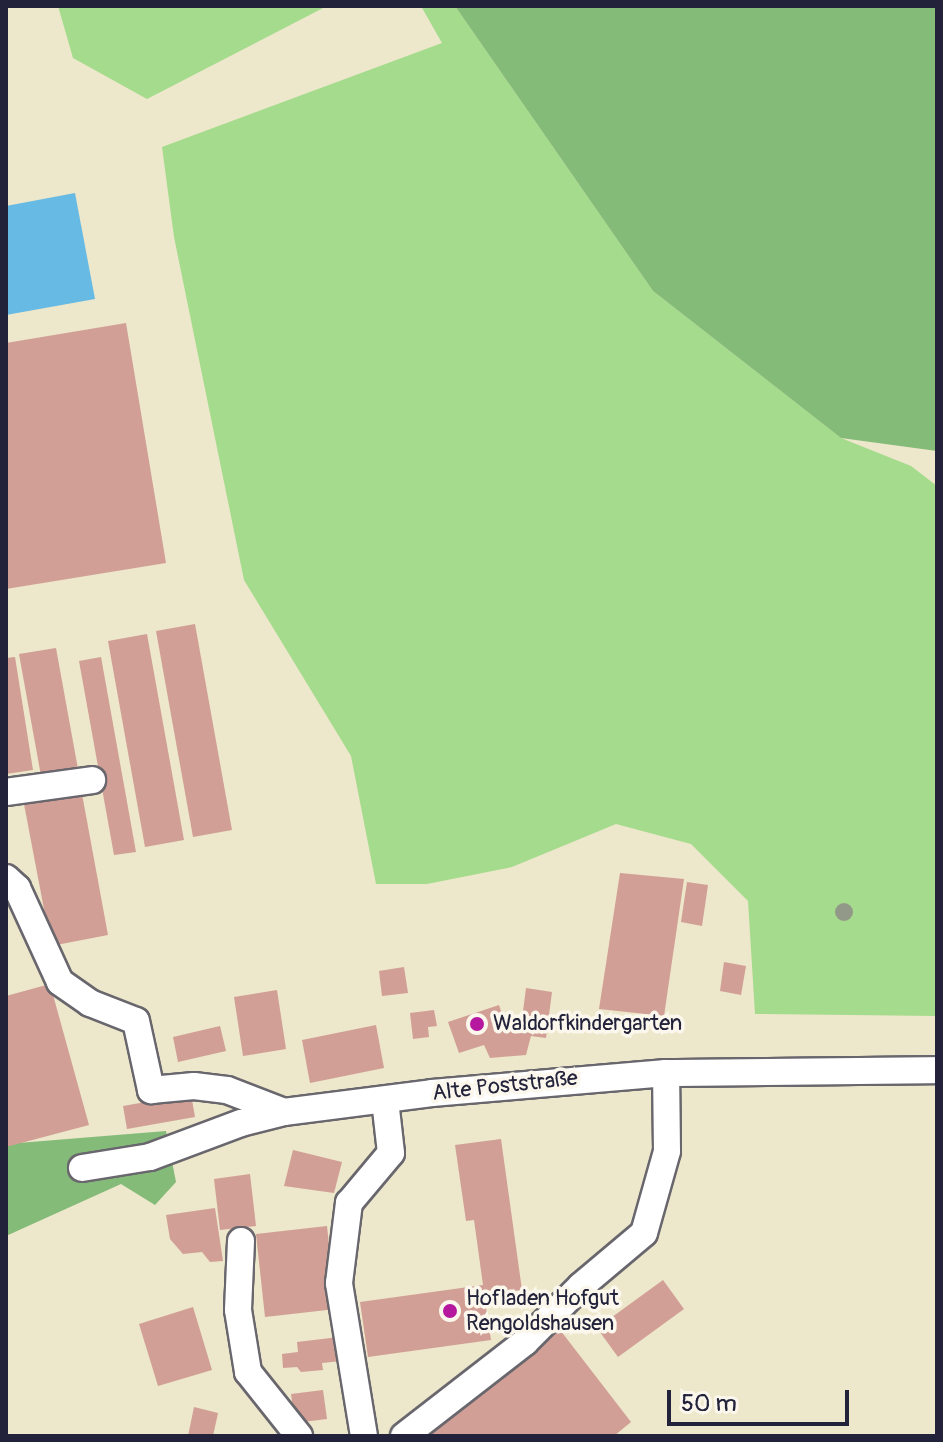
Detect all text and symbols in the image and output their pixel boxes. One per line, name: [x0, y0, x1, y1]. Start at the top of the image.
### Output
place label: Waldorfkindergarten: [493, 1011, 682, 1037]
marker: Waldorfkindergarten: [468, 1015, 486, 1033]
street label: Alte Poststraße: [431, 1065, 579, 1107]
place label: Hofladen Hofgut Rengoldshausen: [466, 1285, 619, 1336]
marker: Hofladen Hofgut Rengoldshausen: [441, 1302, 459, 1320]
scale bar: [671, 1374, 853, 1424]
text: 50 m: [681, 1389, 737, 1418]

